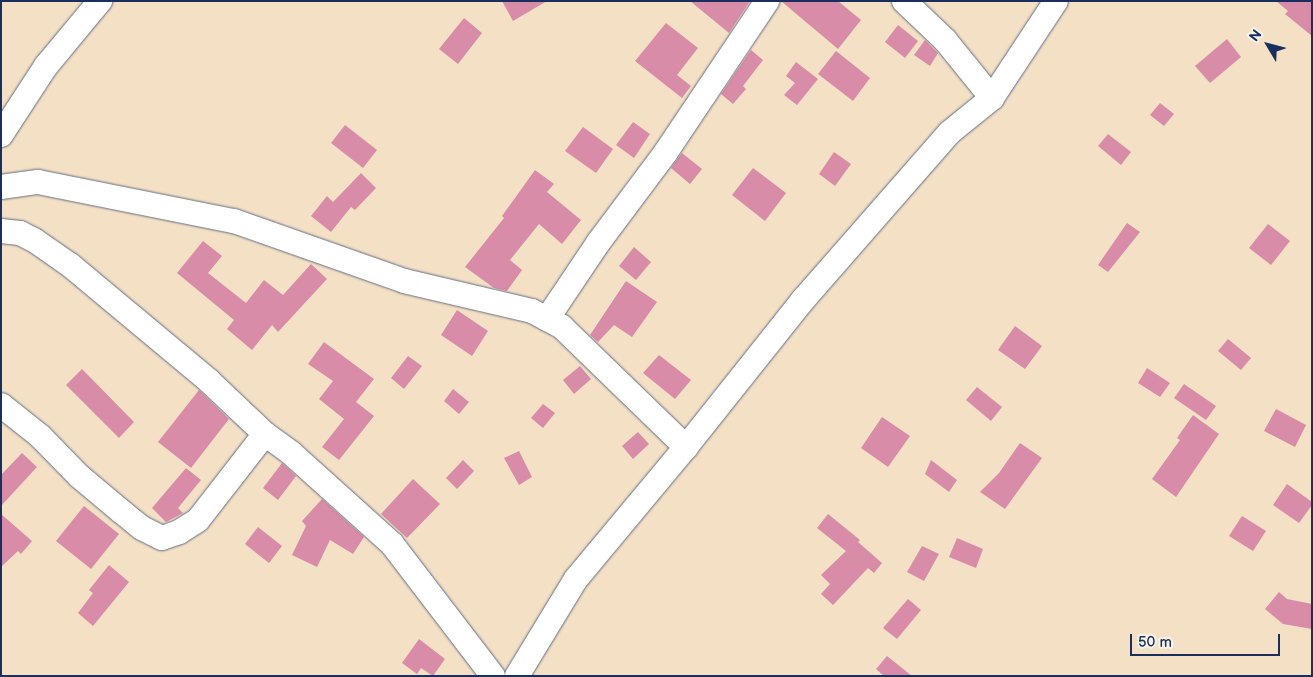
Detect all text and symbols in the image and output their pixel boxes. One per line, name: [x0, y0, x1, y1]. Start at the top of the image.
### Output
north arrow: [1243, 20, 1293, 70]
text: N: [1246, 26, 1266, 45]
scale bar: [1133, 624, 1283, 656]
text: 50 m: [1138, 633, 1172, 652]

